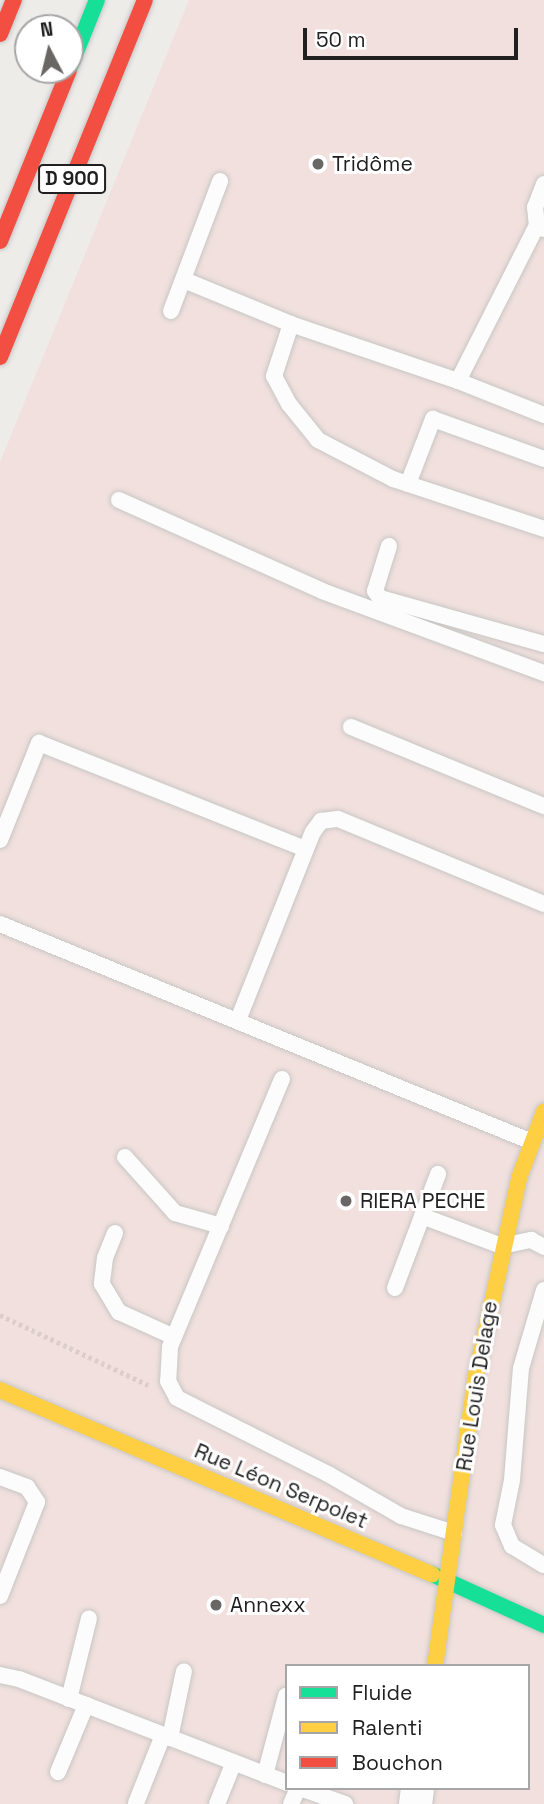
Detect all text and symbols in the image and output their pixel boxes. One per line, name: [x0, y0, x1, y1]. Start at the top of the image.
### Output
north arrow: [14, 14, 84, 84]
scale bar: [306, 14, 521, 58]
text: N: [39, 16, 54, 43]
text: 50 m: [316, 26, 366, 53]
place label: Tridôme: [332, 151, 413, 177]
marker: Tridôme: [310, 156, 326, 172]
road number: D 900: [37, 164, 107, 195]
place label: RIERA PECHE: [360, 1188, 486, 1214]
marker: RIERA PECHE: [338, 1193, 354, 1209]
street label: Rue Louis Delage: [451, 1299, 503, 1473]
street label: Rue Léon Serpolet: [191, 1438, 371, 1534]
place label: Annexx: [230, 1592, 306, 1618]
marker: Annexx: [208, 1597, 224, 1613]
legend: [285, 1664, 530, 1790]
text: Fluide: [352, 1679, 412, 1706]
text: Ralenti: [352, 1714, 422, 1741]
text: Bouchon: [352, 1749, 443, 1776]

